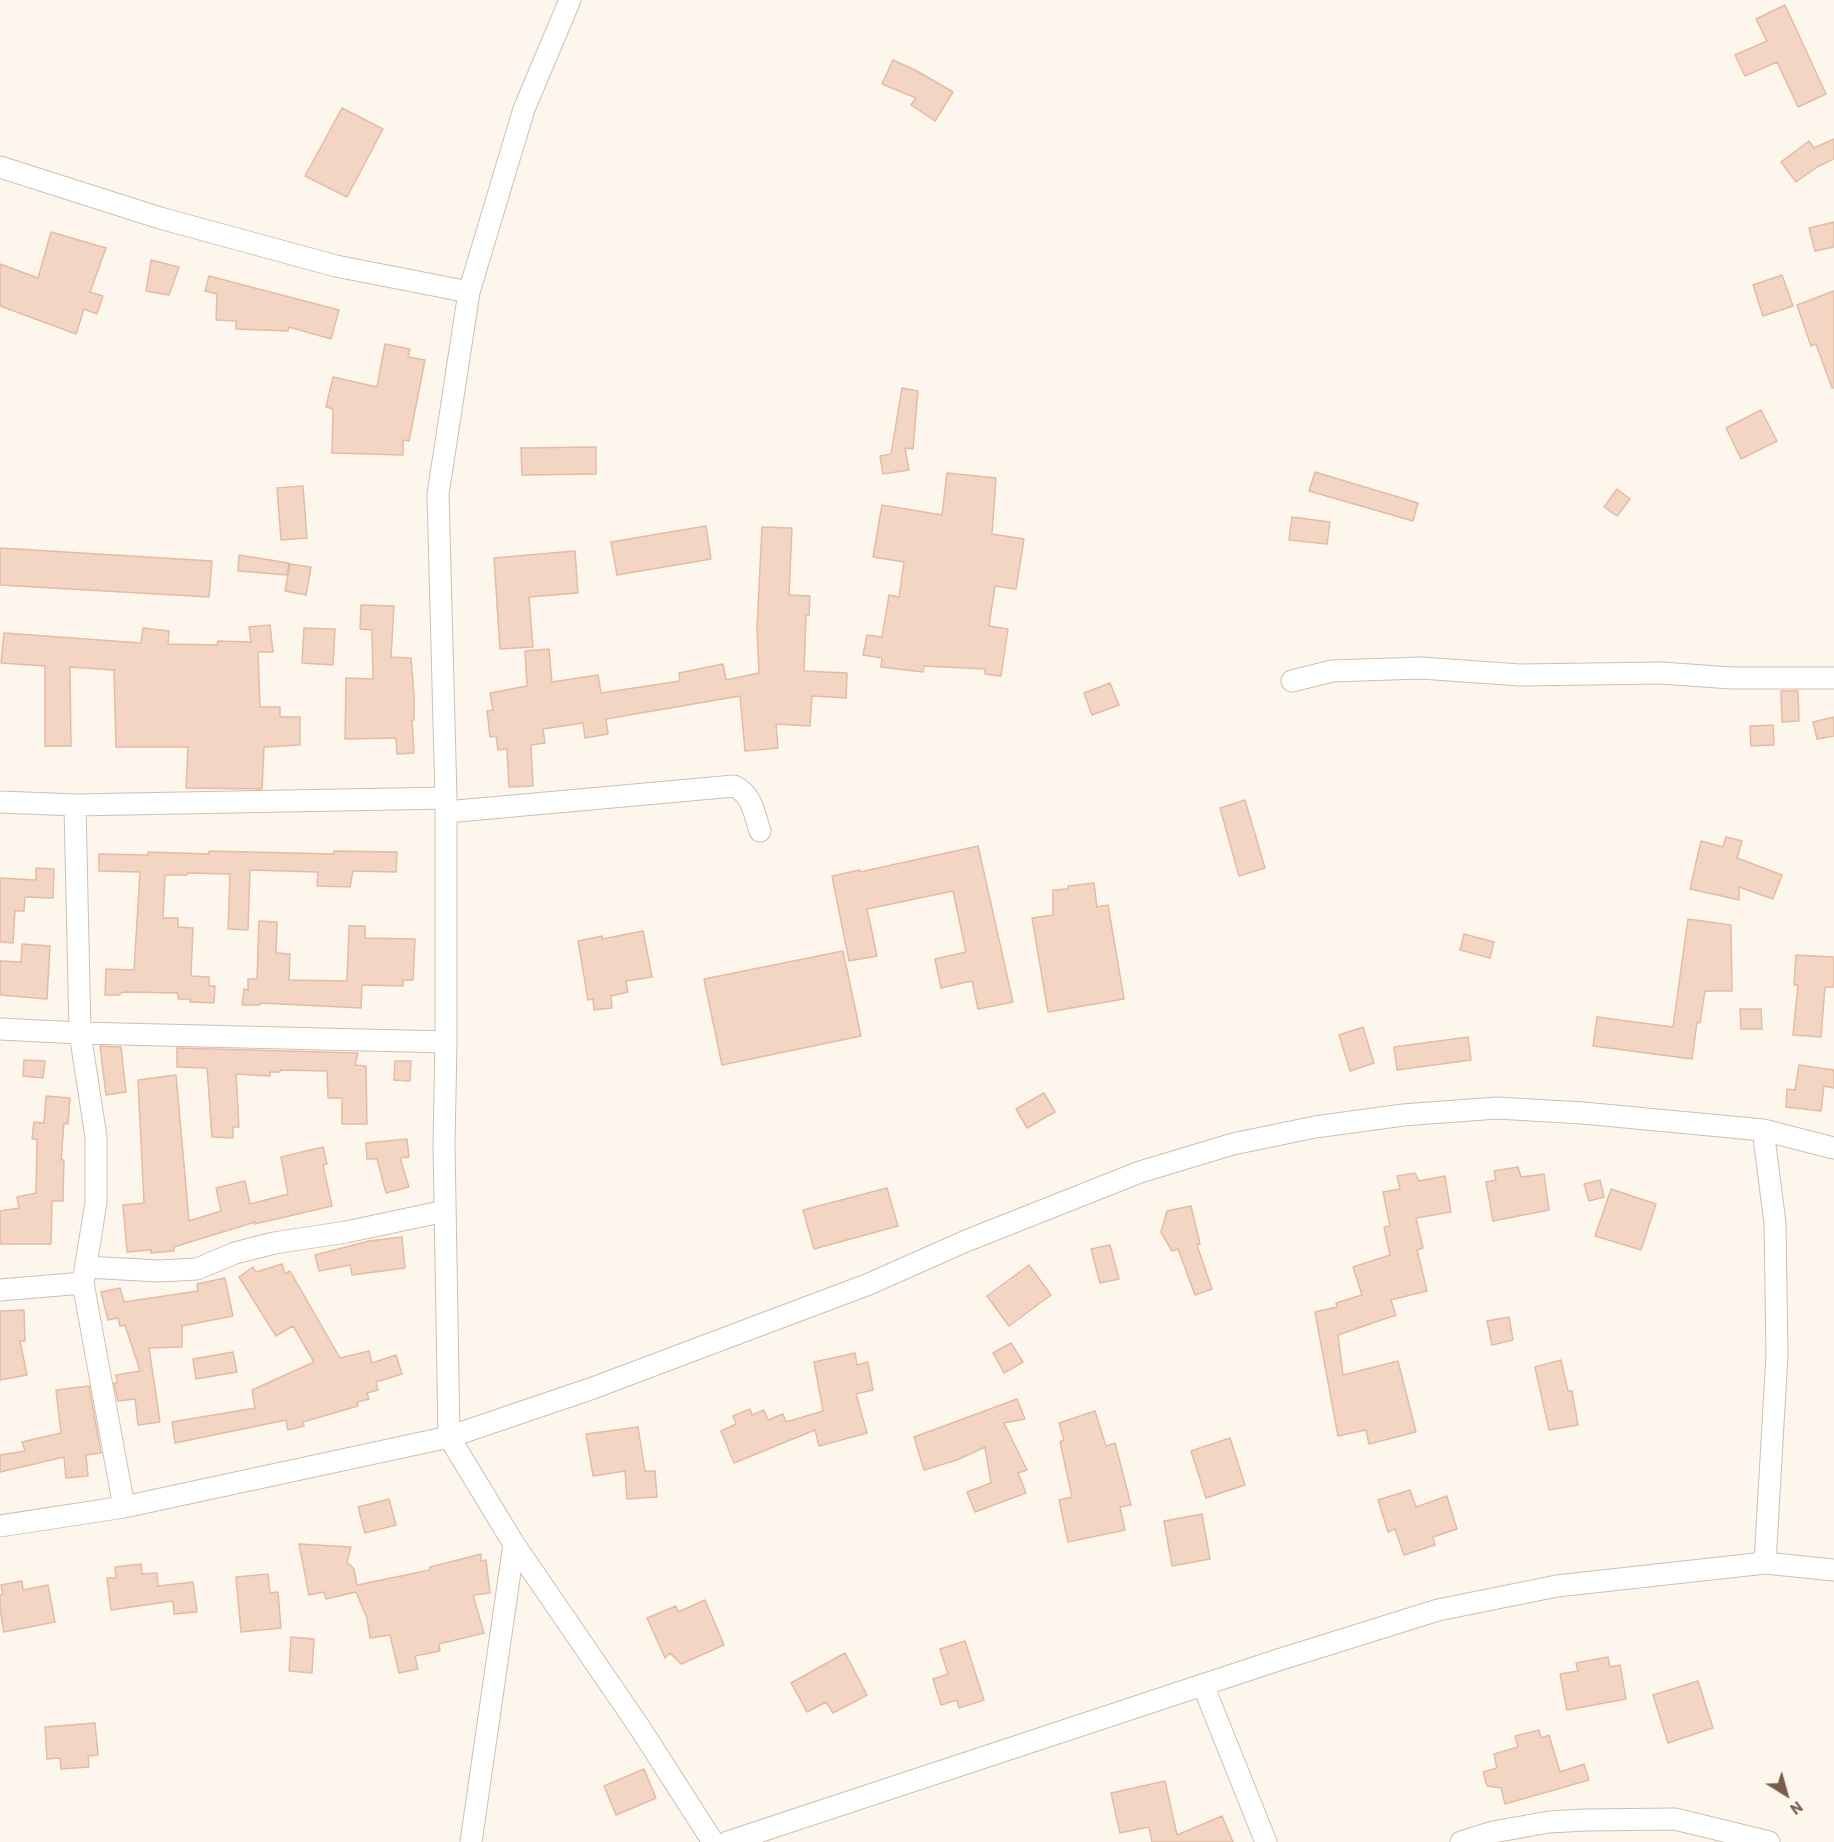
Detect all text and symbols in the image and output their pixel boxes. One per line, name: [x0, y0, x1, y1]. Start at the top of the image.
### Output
north arrow: [1756, 1764, 1816, 1824]
text: N: [1787, 1798, 1807, 1820]

